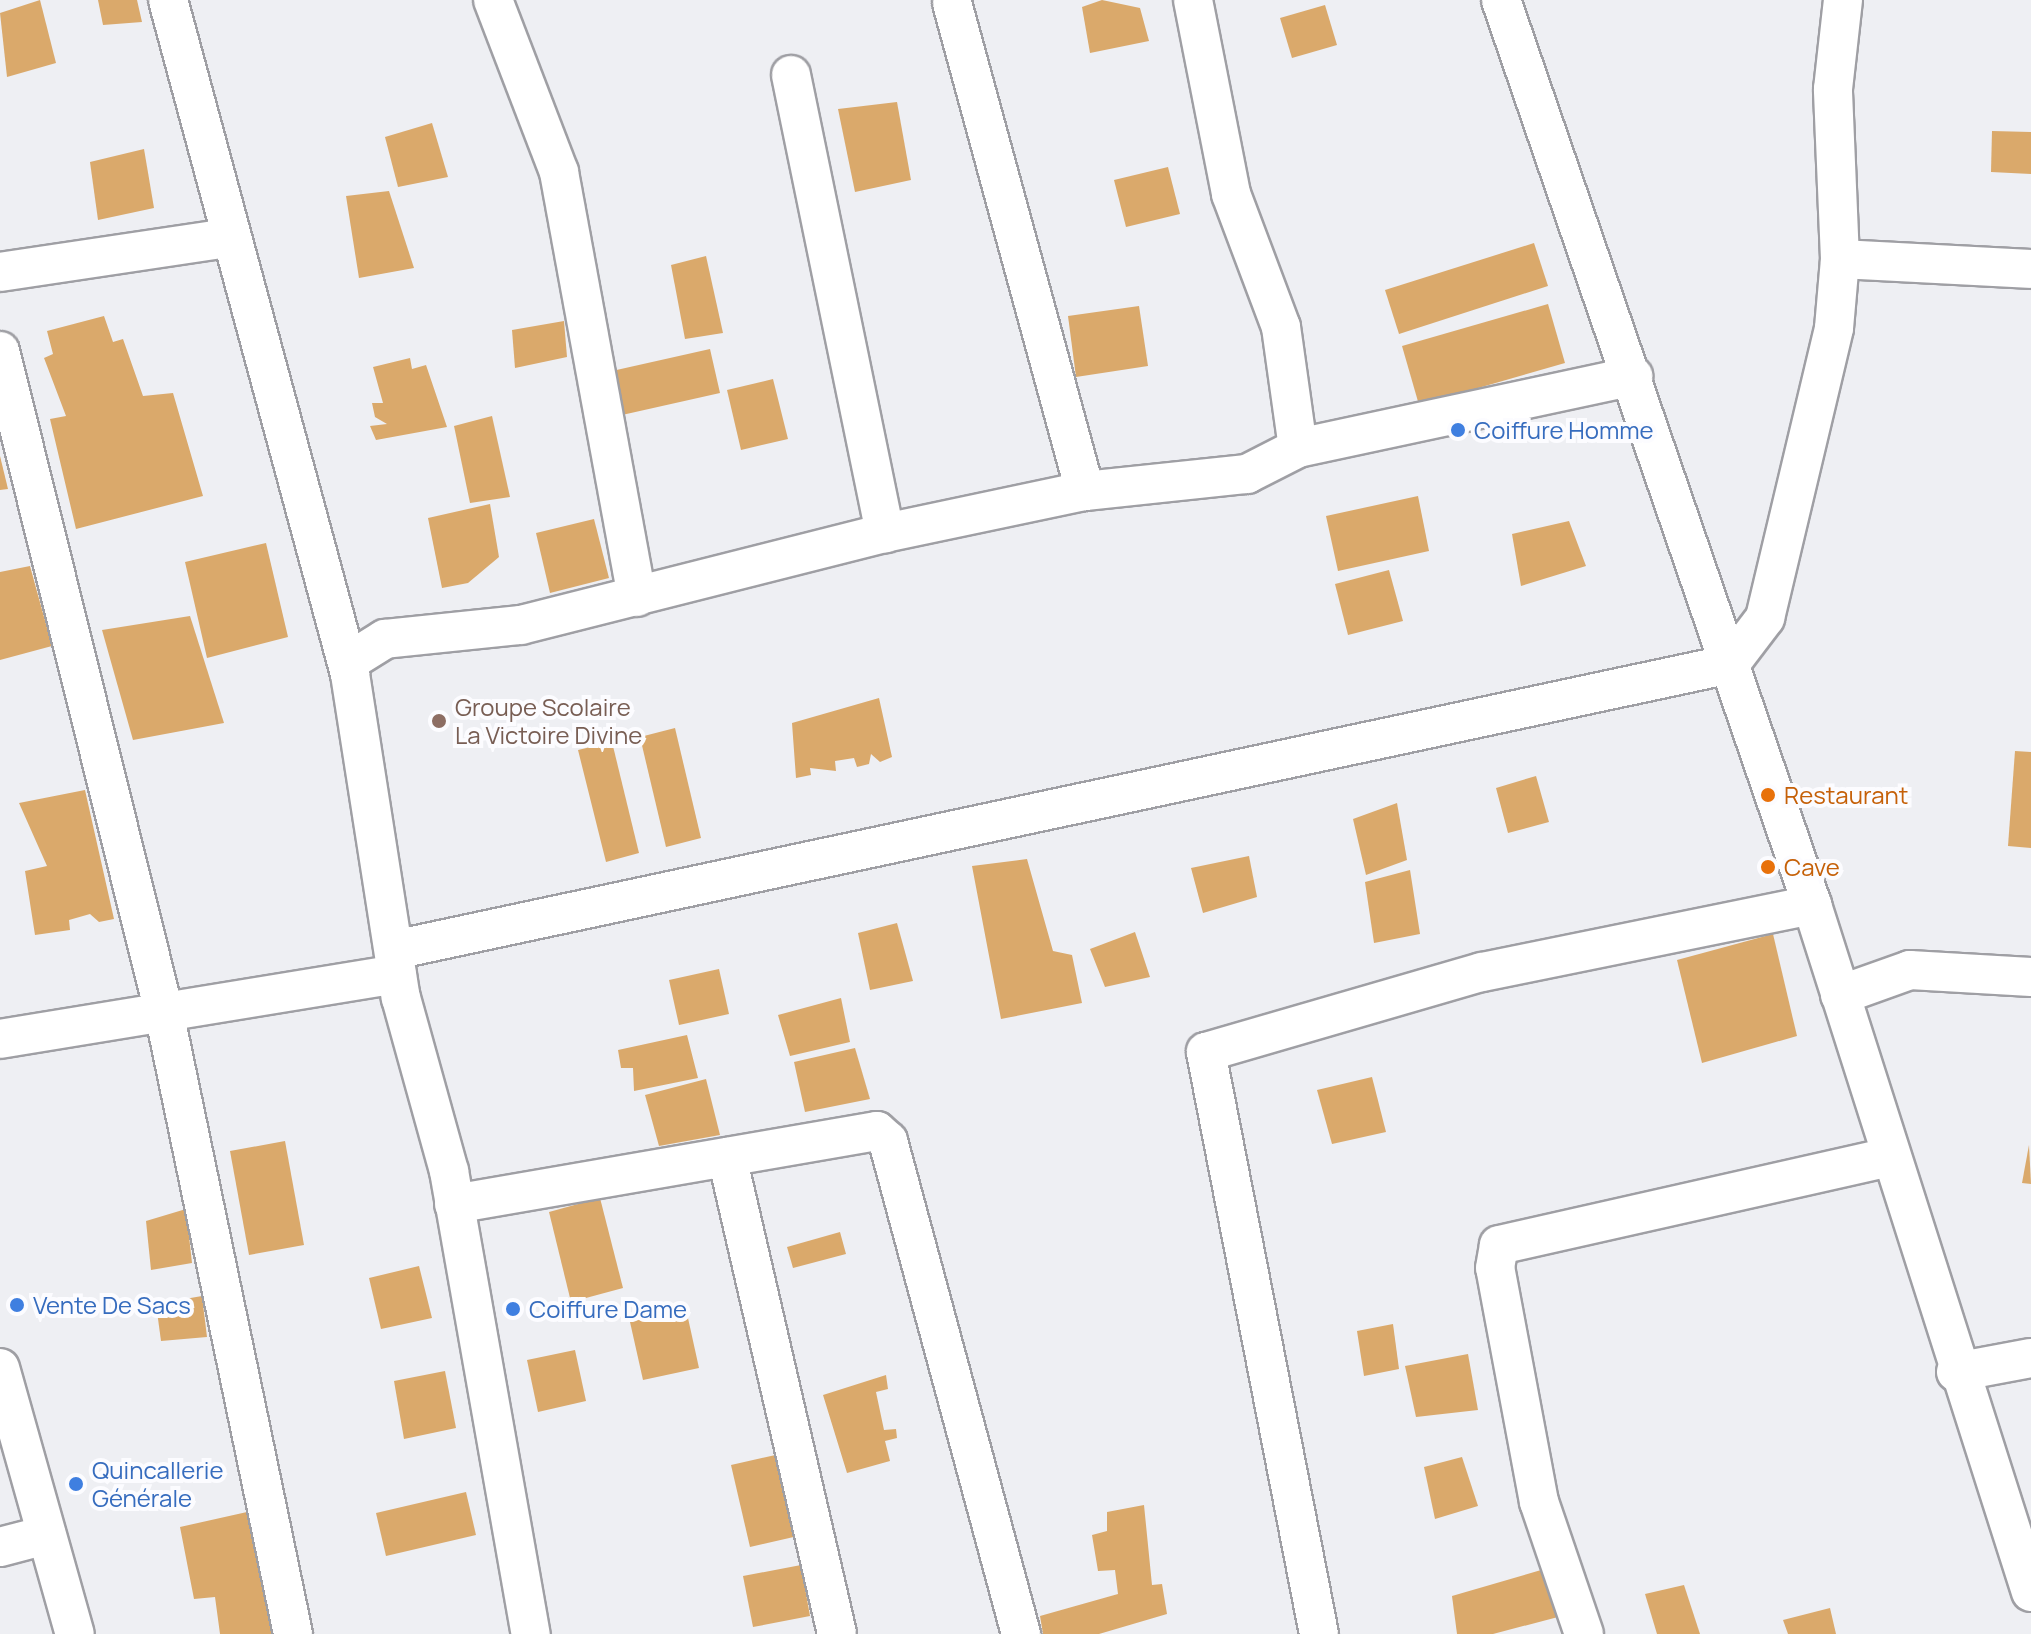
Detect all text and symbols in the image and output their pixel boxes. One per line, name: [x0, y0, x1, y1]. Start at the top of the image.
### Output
place label: Coiffure Homme: [1474, 416, 1654, 444]
marker: Coiffure Homme: [1449, 421, 1467, 439]
place label: Groupe Scolaire La Victoire Divine: [455, 693, 642, 749]
marker: Groupe Scolaire La Victoire Divine: [430, 712, 448, 730]
place label: Restaurant: [1784, 781, 1908, 809]
marker: Restaurant: [1759, 786, 1777, 804]
place label: Cave: [1784, 853, 1840, 881]
marker: Cave: [1759, 858, 1777, 876]
place label: Vente De Sacs: [33, 1291, 191, 1319]
place label: Coiffure Dame: [529, 1295, 687, 1323]
marker: Vente De Sacs: [8, 1296, 26, 1314]
marker: Coiffure Dame: [504, 1300, 522, 1318]
place label: Quincallerie Générale: [92, 1456, 223, 1512]
marker: Quincallerie Générale: [67, 1475, 85, 1493]

